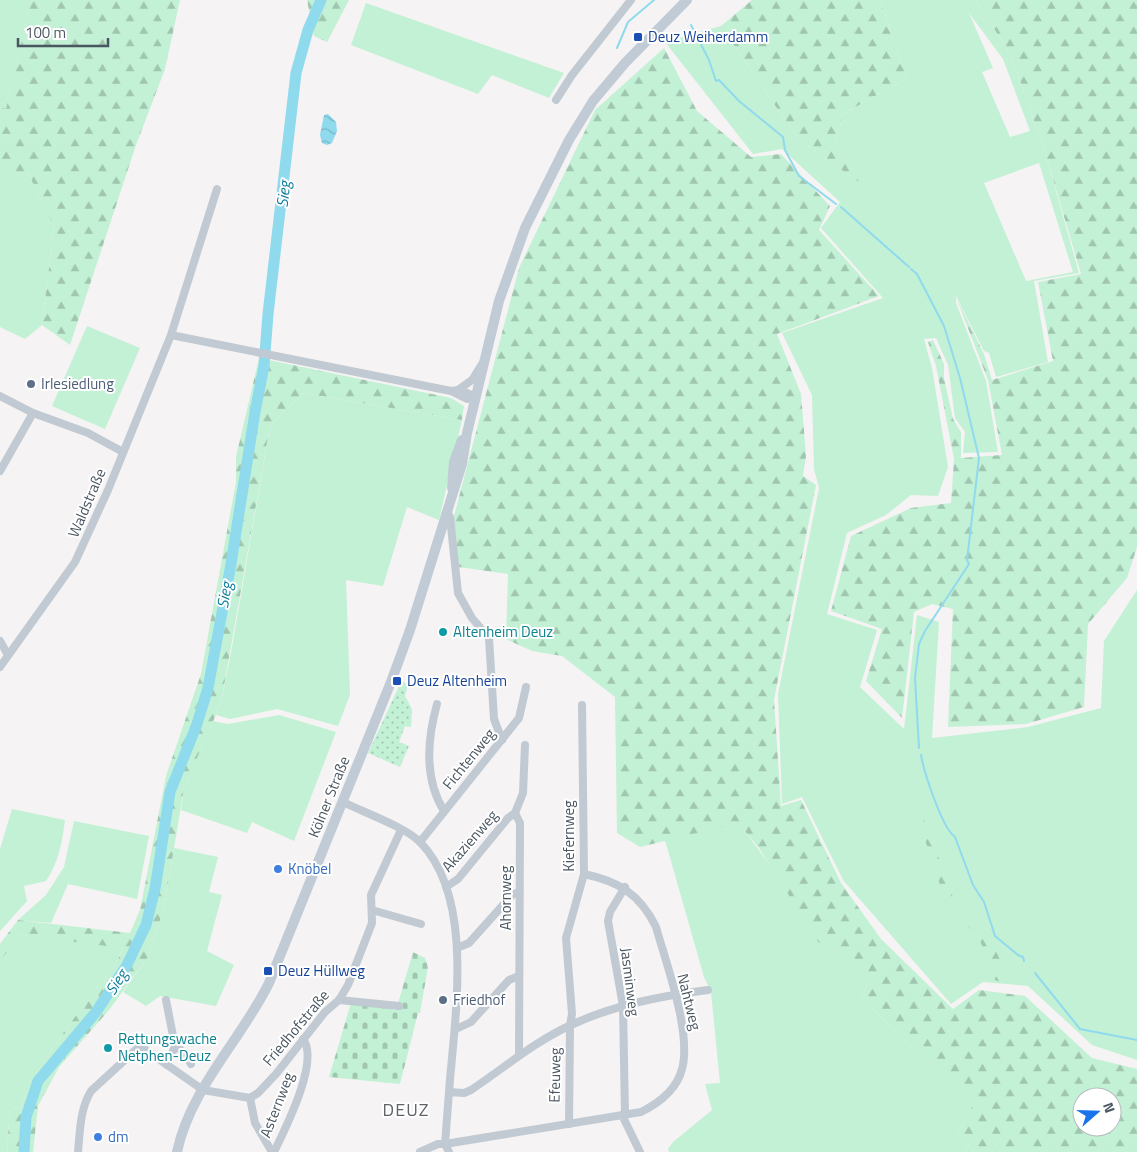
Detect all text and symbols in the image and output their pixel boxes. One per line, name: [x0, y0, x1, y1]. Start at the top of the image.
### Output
scale bar: [18, 15, 108, 47]
text: 100 m: [25, 21, 66, 44]
place label: Deuz Weiherdamm: [648, 25, 768, 48]
marker: Deuz Weiherdamm: [632, 31, 644, 43]
water label: Sieg: [270, 177, 297, 208]
place label: Irlesiedlung: [41, 372, 114, 395]
marker: Irlesiedlung: [25, 378, 37, 390]
street label: Waldstraße: [62, 465, 111, 541]
water label: Sieg: [210, 578, 239, 610]
place label: Altenheim Deuz: [453, 620, 553, 643]
marker: Altenheim Deuz: [437, 626, 449, 638]
place label: Deuz Altenheim: [407, 669, 507, 692]
marker: Deuz Altenheim: [391, 675, 403, 687]
street label: Fichtenweg: [437, 723, 501, 794]
street label: Kölner Straße: [302, 753, 355, 841]
street label: Kiefernweg: [557, 800, 580, 872]
street label: Akazienweg: [436, 804, 503, 877]
place label: Knöbel: [288, 857, 331, 880]
marker: Knöbel: [272, 863, 284, 875]
street label: Ahornweg: [494, 865, 517, 930]
street label: Jasminweg: [615, 946, 646, 1018]
place label: Deuz Hüllweg: [278, 959, 365, 982]
water label: Sieg: [99, 962, 135, 1000]
marker: Deuz Hüllweg: [262, 965, 274, 977]
street label: Nahtweg: [671, 971, 708, 1033]
street label: Friedhofstraße: [257, 984, 335, 1071]
place label: Friedhof: [453, 988, 506, 1011]
marker: Friedhof: [437, 994, 449, 1006]
place label: Rettungswache Netphen-Deuz: [118, 1027, 217, 1067]
marker: Rettungswache Netphen-Deuz: [102, 1042, 114, 1054]
street label: Efeuweg: [543, 1047, 566, 1103]
street label: Asternweg: [254, 1068, 300, 1141]
north arrow: [1072, 1087, 1122, 1137]
district label: DEUZ: [383, 1096, 429, 1123]
text: N: [1098, 1099, 1121, 1116]
place label: dm: [108, 1125, 128, 1148]
marker: dm: [92, 1131, 104, 1143]

